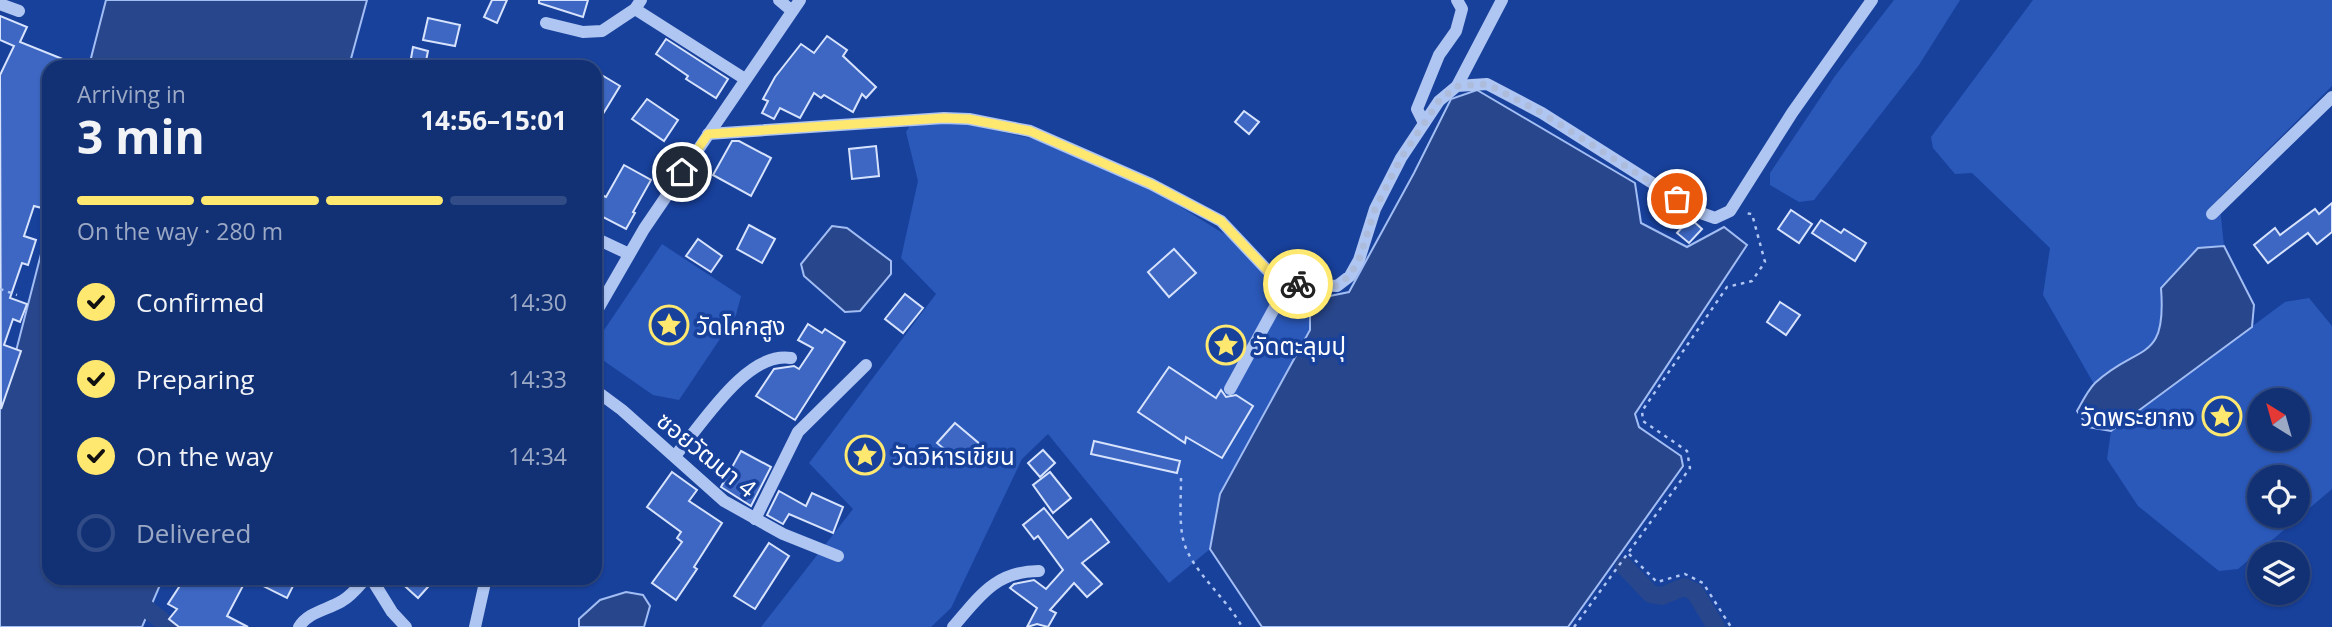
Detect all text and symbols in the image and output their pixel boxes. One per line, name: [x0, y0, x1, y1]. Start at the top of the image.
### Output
text: Arriving in: [77, 78, 186, 110]
text: 14:56–15:01: [420, 102, 567, 138]
text: 3 min: [77, 105, 205, 167]
pin: [652, 142, 712, 202]
icon: home: [663, 153, 701, 191]
pin: [1647, 169, 1707, 229]
icon: bag: [1658, 180, 1696, 218]
text: On the way · 280 m: [77, 215, 283, 247]
courier: [1263, 249, 1333, 319]
icon: bike: [1279, 265, 1317, 303]
icon: check: [77, 283, 115, 321]
text: Confirmed: [136, 284, 264, 320]
text: 14:30: [508, 286, 567, 318]
place icon: วัดโคกสูง: [648, 304, 690, 346]
place label: วัดโคกสูง: [696, 309, 786, 342]
place icon: วัดตะลุมปุ: [1205, 324, 1247, 366]
place label: วัดตะลุมปุ: [1253, 329, 1346, 362]
icon: check: [77, 360, 115, 398]
text: Preparing: [136, 361, 254, 397]
text: 14:33: [508, 363, 567, 395]
north arrow: [2247, 388, 2310, 452]
map controls: [2247, 388, 2310, 605]
place icon: วัดพระยากง: [2201, 395, 2243, 437]
place label: วัดพระยากง: [2081, 400, 2195, 433]
street label: ซอยวัฒนา 4: [650, 404, 764, 505]
place icon: วัดวิหารเขียน: [844, 434, 886, 476]
icon: check: [77, 437, 115, 475]
text: On the way: [136, 438, 273, 474]
place label: วัดวิหารเขียน: [892, 439, 1015, 472]
text: 14:34: [508, 440, 567, 472]
button: locate: [2247, 465, 2310, 528]
text: Delivered: [136, 515, 251, 551]
button: layers: [2247, 542, 2310, 605]

